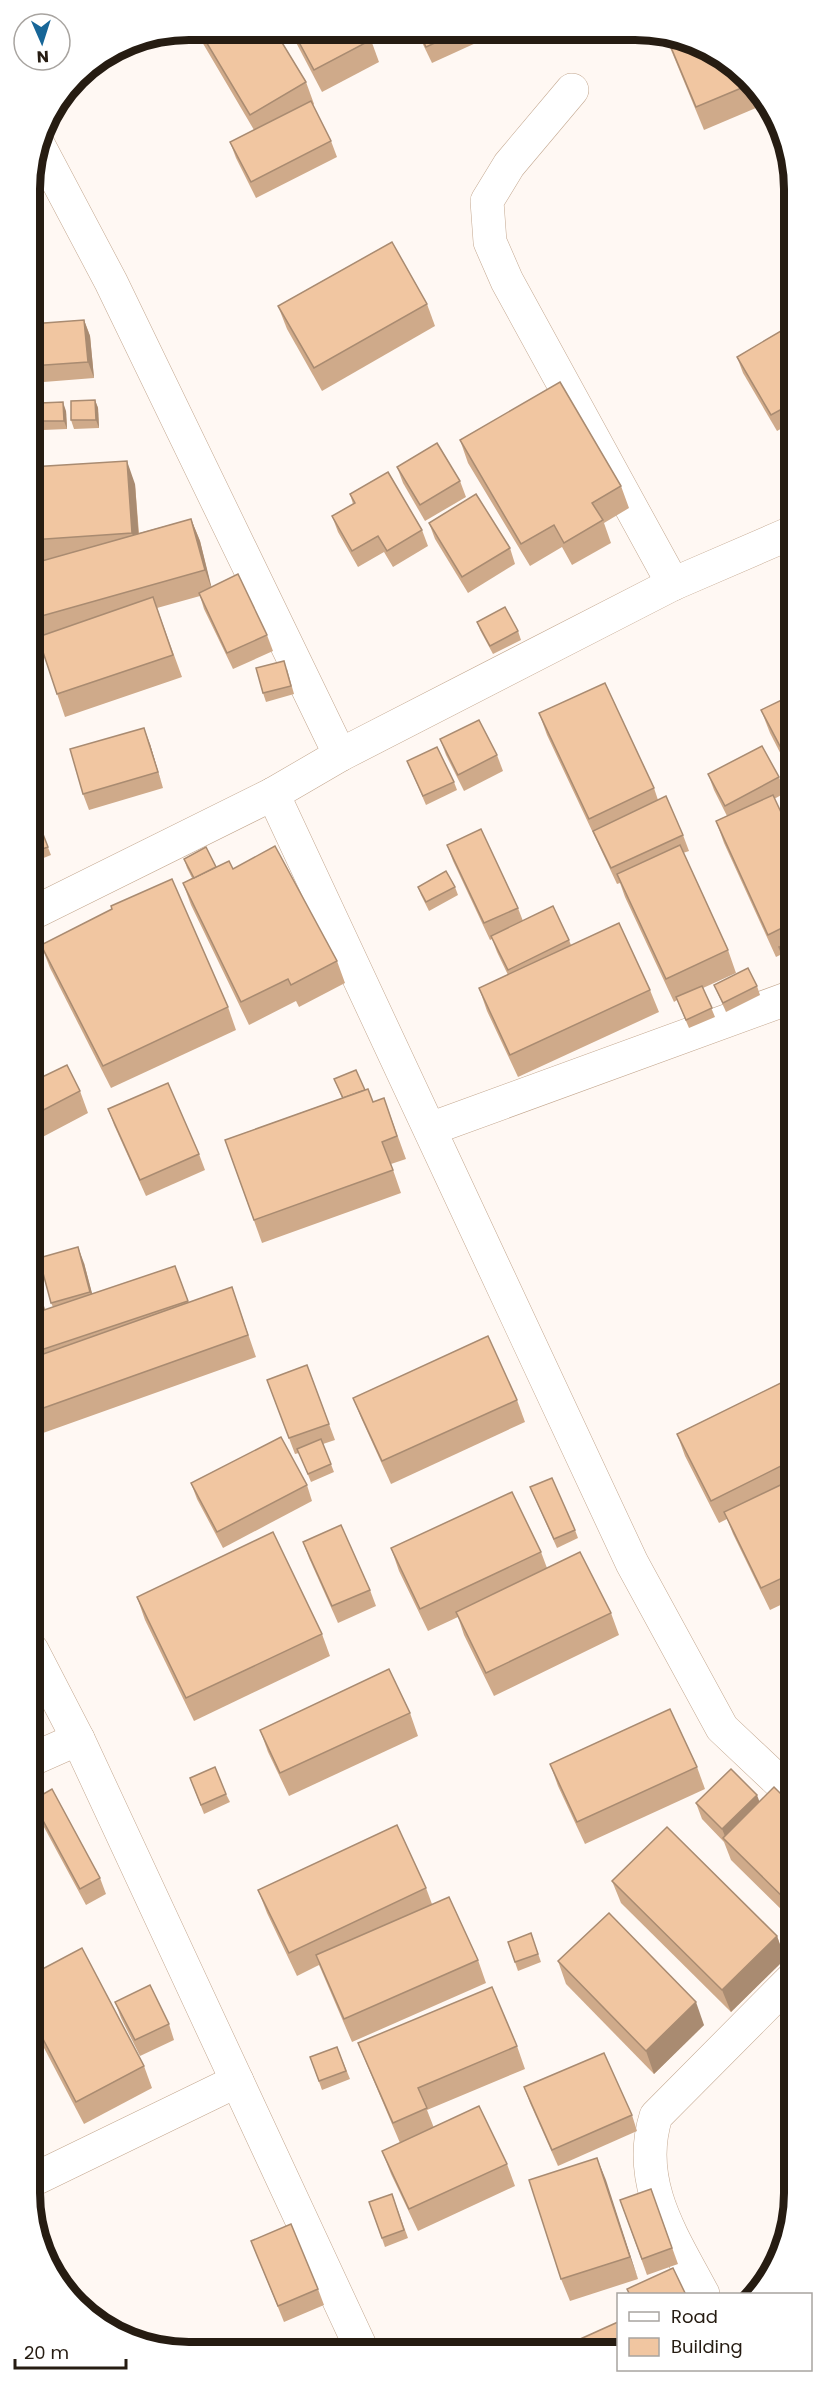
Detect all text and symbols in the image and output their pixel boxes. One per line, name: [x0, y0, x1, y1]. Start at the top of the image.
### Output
north arrow: [12, 12, 72, 72]
text: N: [36, 45, 49, 68]
legend: [617, 2293, 812, 2371]
text: Road: [671, 2304, 718, 2329]
scale bar: [15, 2332, 126, 2370]
text: Building: [671, 2334, 743, 2359]
text: 20 m: [24, 2340, 69, 2365]

